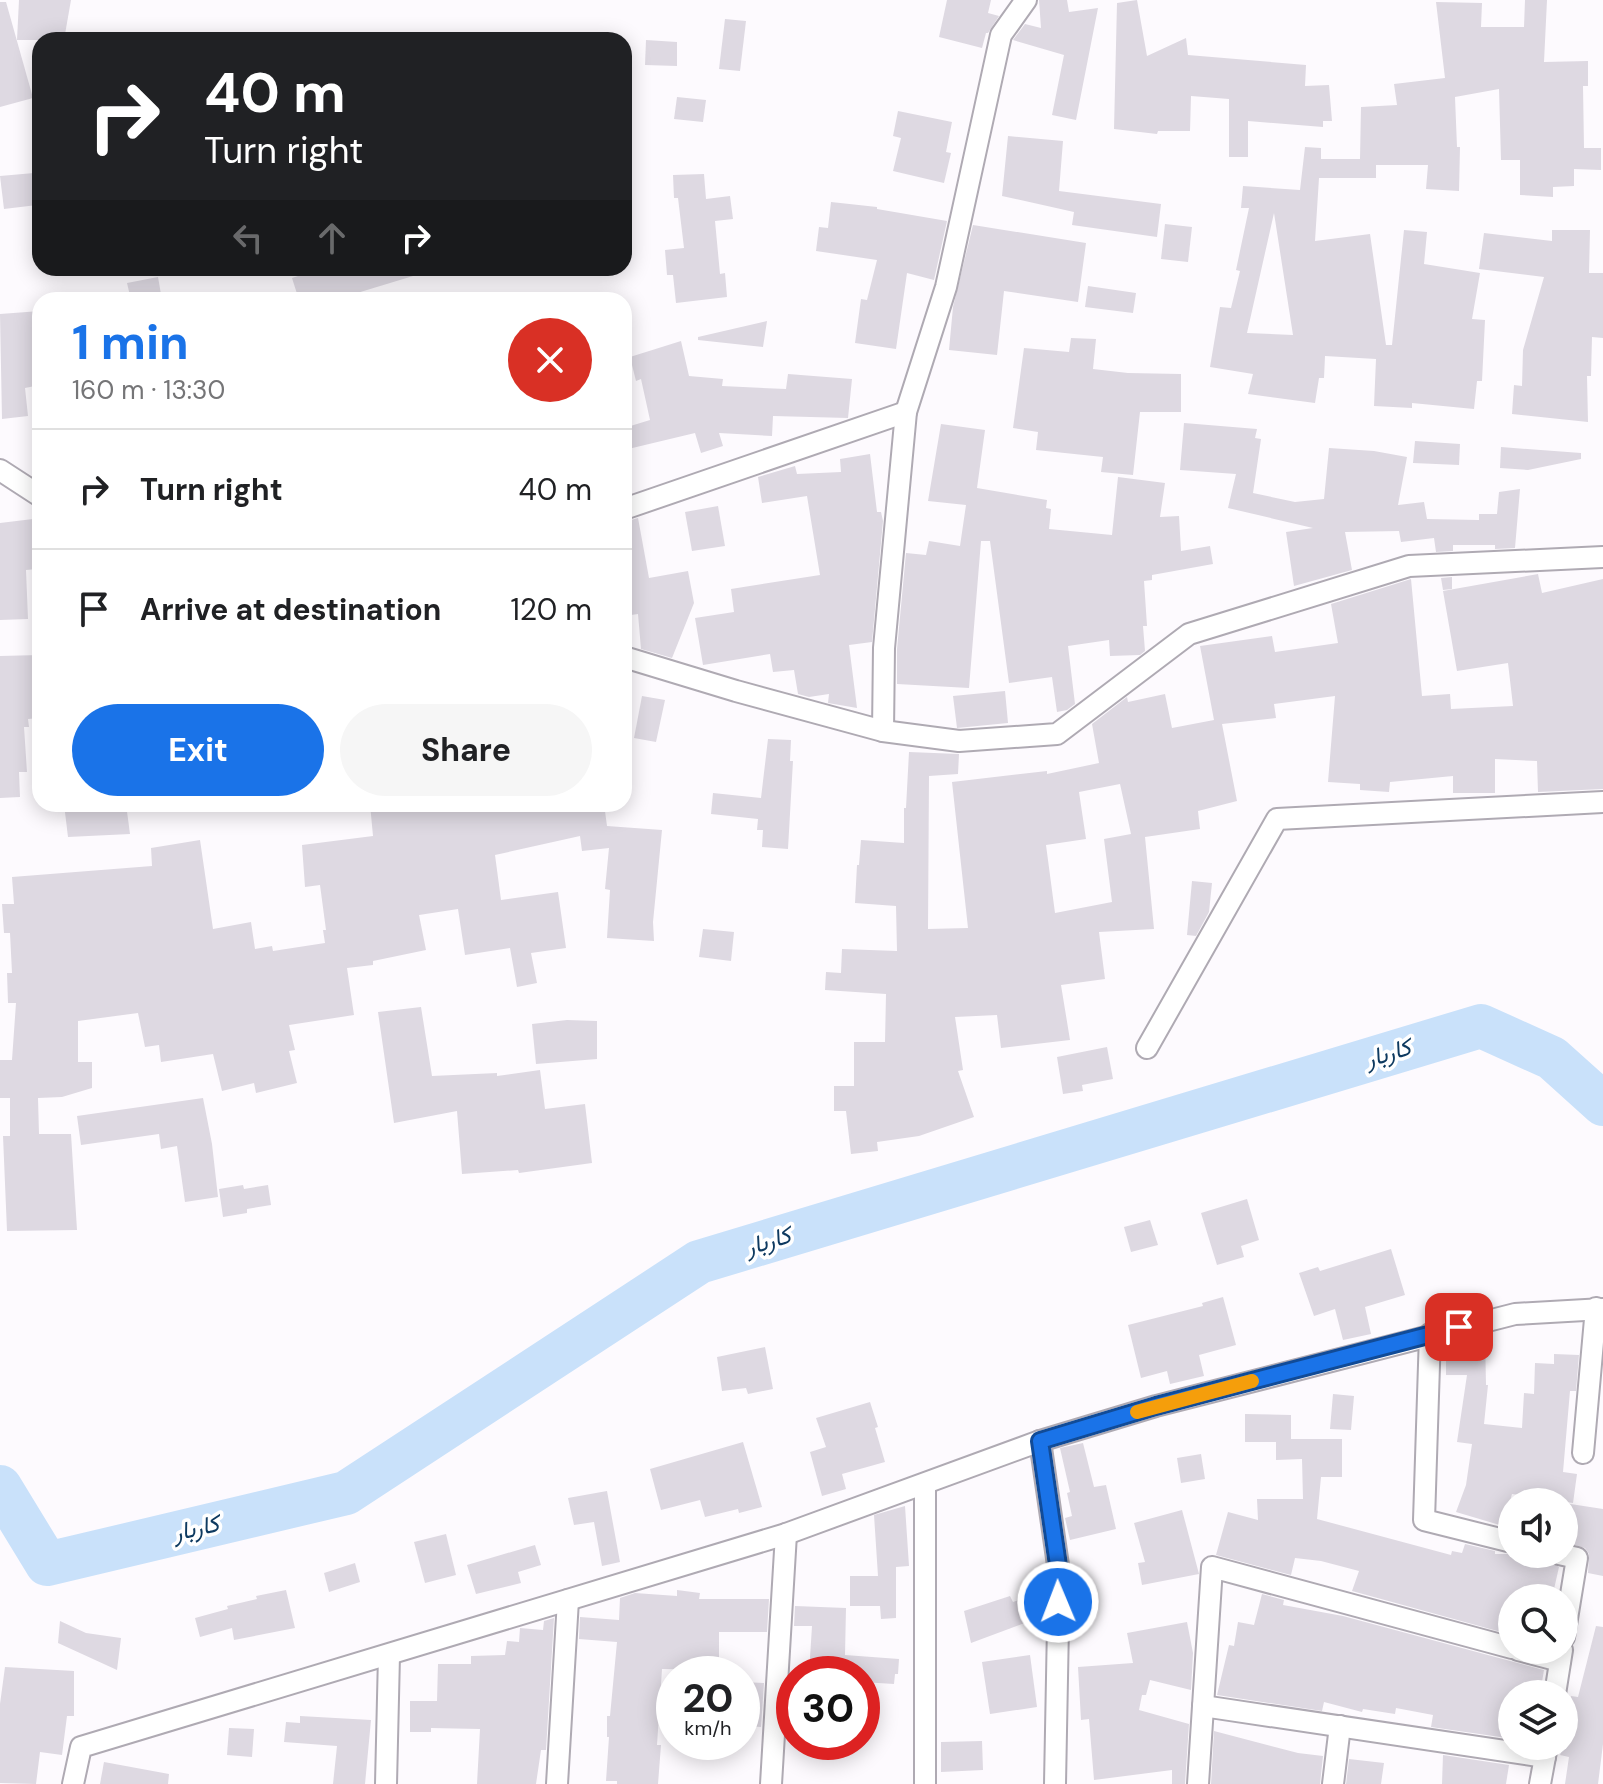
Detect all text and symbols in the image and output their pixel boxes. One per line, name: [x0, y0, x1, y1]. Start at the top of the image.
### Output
text: 40 m: [204, 56, 346, 129]
icon: right: [72, 64, 176, 168]
text: Turn right: [204, 127, 363, 174]
icon: left: [226, 216, 270, 260]
icon: ahead: [310, 216, 354, 260]
icon: right: [394, 216, 438, 260]
text: 1 min: [72, 311, 189, 374]
button: close: [508, 318, 592, 402]
text: 160 m · 13:30: [72, 373, 225, 407]
icon: right: [72, 467, 116, 511]
text: Turn right: [140, 470, 283, 509]
text: 40 m: [519, 470, 592, 509]
icon: arrive: [72, 587, 116, 631]
text: Arrive at destination: [140, 590, 441, 629]
text: 120 m: [510, 590, 592, 629]
button: Exit: [72, 704, 324, 796]
button: Share: [340, 704, 592, 796]
water label: کاربار: [1359, 1030, 1419, 1075]
water label: کاربار: [739, 1218, 799, 1263]
pin: [1425, 1293, 1493, 1361]
icon: arrive: [1437, 1305, 1481, 1349]
map controls: [1498, 1488, 1578, 1760]
button: sound: [1498, 1488, 1578, 1568]
water label: کاربار: [168, 1506, 226, 1548]
position arrow: [1016, 1560, 1100, 1644]
button: search: [1498, 1584, 1578, 1664]
speed limit sign: 30: [776, 1656, 880, 1760]
text: 20: [682, 1672, 734, 1724]
button: layers: [1498, 1680, 1578, 1760]
text: km/h: [684, 1715, 732, 1741]

